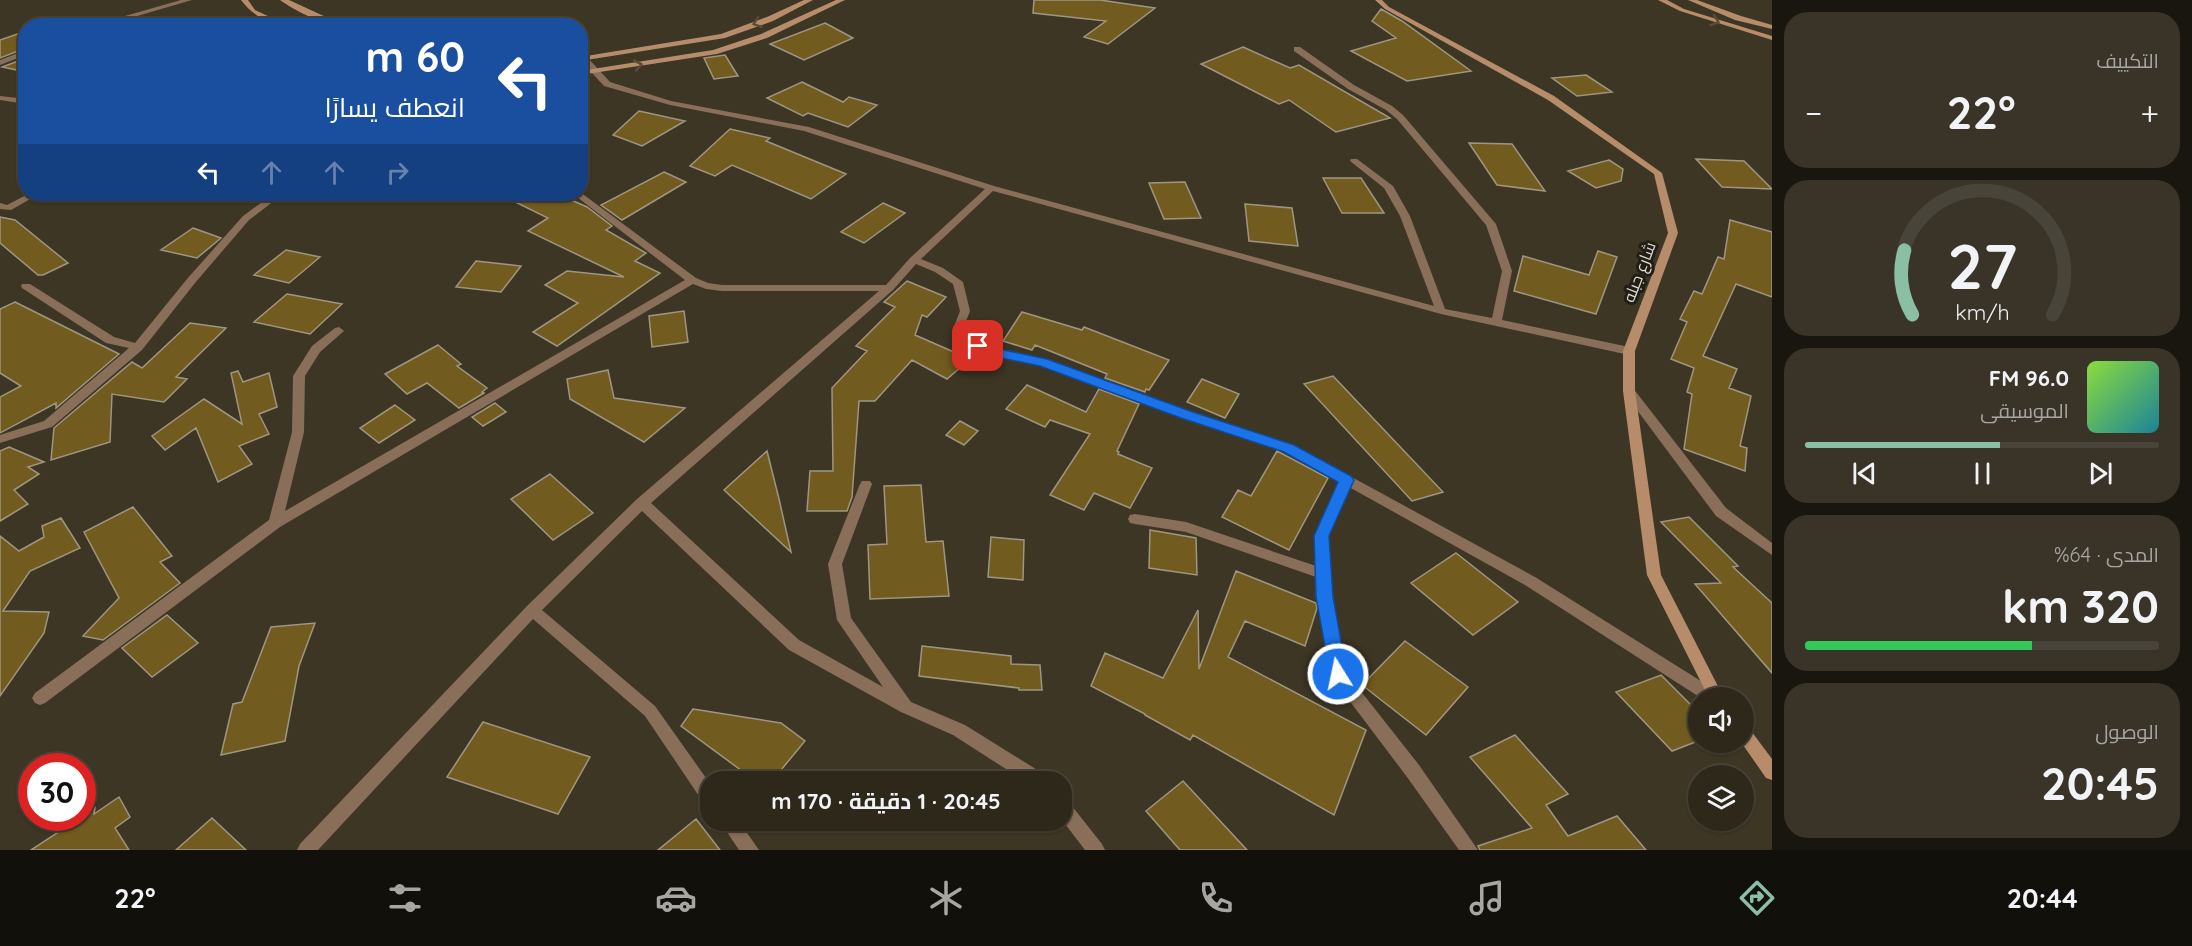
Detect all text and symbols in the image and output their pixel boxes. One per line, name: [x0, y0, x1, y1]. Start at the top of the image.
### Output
one-way arrow: [1709, 14, 1720, 26]
one-way arrow: [752, 16, 763, 29]
text: 60 m: [365, 30, 465, 83]
icon: left: [486, 42, 564, 120]
text: التكييف: [2096, 48, 2159, 73]
one-way arrow: [633, 59, 643, 72]
text: 22°: [1947, 84, 2016, 140]
text: انعطف يسارًا: [325, 90, 465, 124]
text: −: [1805, 92, 1822, 133]
text: +: [2140, 92, 2159, 133]
icon: left: [192, 156, 225, 189]
icon: ahead: [255, 156, 288, 189]
icon: ahead: [318, 156, 351, 189]
icon: right: [381, 156, 414, 189]
text: 27: [1947, 227, 2017, 305]
street label: شارع جبله: [1618, 239, 1662, 306]
text: km/h: [1955, 299, 2009, 325]
pin: [952, 320, 1003, 371]
icon: arrive: [961, 329, 994, 362]
text: 96.0 FM: [1989, 364, 2069, 392]
text: الموسيقى: [1980, 398, 2069, 423]
icon: previous: [1848, 457, 1881, 490]
icon: pause: [1966, 457, 1999, 490]
icon: next: [2084, 457, 2117, 490]
text: المدى · 64%: [2054, 542, 2159, 567]
text: 320 km: [2002, 578, 2159, 634]
position arrow: [1306, 642, 1370, 706]
map controls: [1688, 687, 1754, 831]
button: sound: [1688, 687, 1754, 753]
text: الوصول: [2095, 719, 2159, 744]
speed limit sign: 30: [18, 753, 96, 831]
text: 20:45: [2041, 755, 2159, 811]
button: layers: [1688, 765, 1754, 831]
text: 20:45 · 1 دقيقة · 170 m: [771, 787, 1001, 815]
icon: filters: [384, 877, 426, 919]
icon: car: [655, 877, 697, 919]
icon: climate: [925, 877, 967, 919]
icon: phone: [1195, 877, 1237, 919]
icon: music: [1466, 877, 1508, 919]
icon: directions: [1736, 877, 1778, 919]
text: 22°: [114, 881, 156, 915]
text: 20:44: [2007, 881, 2078, 915]

